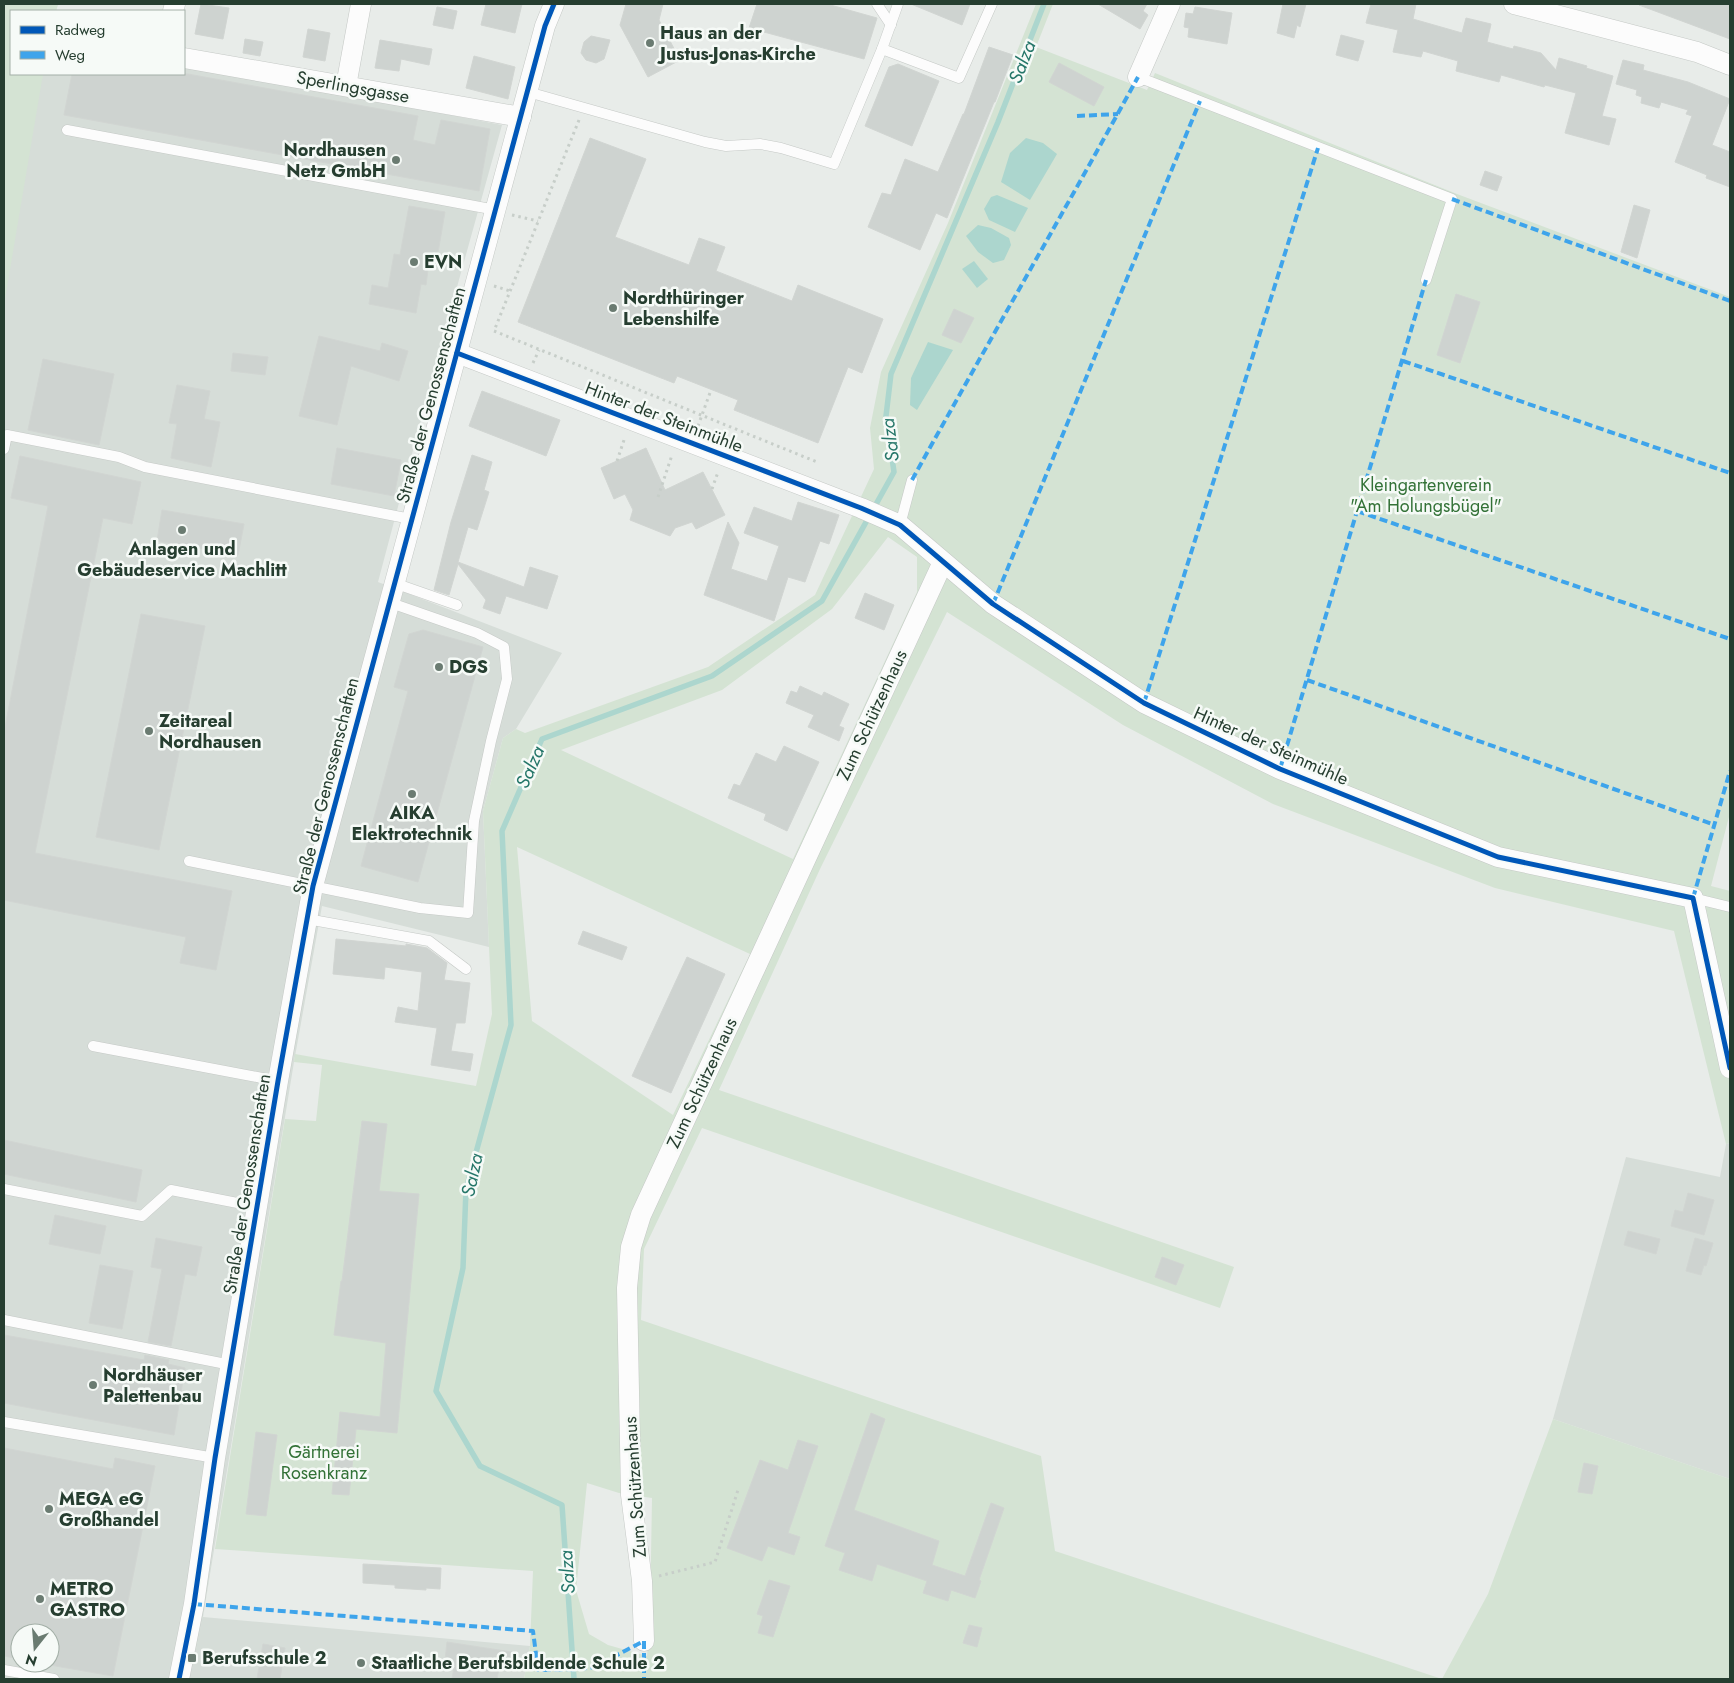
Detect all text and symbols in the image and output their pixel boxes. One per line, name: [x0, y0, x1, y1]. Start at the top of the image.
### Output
legend: [10, 10, 185, 75]
text: Radweg: [55, 19, 105, 41]
place label: Haus an der Justus-Jonas-Kirche: [657, 20, 816, 67]
water label: Salza: [1002, 36, 1043, 87]
marker: Haus an der Justus-Jonas-Kirche: [644, 37, 656, 49]
text: Weg: [55, 44, 85, 66]
street label: Sperlingsgasse: [295, 64, 411, 110]
place label: Nordhausen Netz GmbH: [283, 137, 386, 184]
marker: Nordhausen Netz GmbH: [390, 154, 402, 166]
place label: EVN: [424, 249, 462, 275]
marker: EVN: [408, 256, 420, 268]
street label: Straße der Genossenschaften: [390, 284, 472, 506]
place label: Nordthüringer Lebenshilfe: [623, 285, 745, 332]
marker: Nordthüringer Lebenshilfe: [607, 302, 619, 314]
street label: Hinter der Steinmühle: [581, 375, 747, 459]
water label: Salza: [874, 416, 906, 463]
park label: Kleingartenverein "Am Holungsbügel": [1350, 472, 1502, 519]
marker: Anlagen und Gebäudeservice Machlitt: [176, 524, 188, 536]
place label: Anlagen und Gebäudeservice Machlitt: [77, 536, 287, 583]
street label: Zum Schützenhaus: [830, 645, 914, 785]
place label: DGS: [449, 654, 488, 680]
marker: DGS: [433, 661, 445, 673]
street label: Straße der Genossenschaften: [286, 675, 366, 897]
street label: Hinter der Steinmühle: [1189, 700, 1353, 792]
place label: Zeitareal Nordhausen: [159, 708, 262, 755]
marker: Zeitareal Nordhausen: [143, 725, 155, 737]
water label: Salza: [509, 741, 551, 793]
marker: AIKA Elektrotechnik: [406, 788, 418, 800]
place label: AIKA Elektrotechnik: [352, 800, 473, 847]
street label: Zum Schützenhaus: [660, 1013, 744, 1153]
street label: Straße der Genossenschaften: [217, 1072, 277, 1296]
water label: Salza: [454, 1150, 490, 1199]
place label: Nordhäuser Palettenbau: [103, 1362, 203, 1409]
marker: Nordhäuser Palettenbau: [87, 1379, 99, 1391]
street label: Zum Schützenhaus: [617, 1416, 653, 1558]
park label: Gärtnerei Rosenkranz: [281, 1439, 368, 1486]
place label: MEGA eG Großhandel: [59, 1486, 159, 1533]
marker: MEGA eG Großhandel: [43, 1503, 55, 1515]
water label: Salza: [552, 1549, 582, 1595]
place label: METRO GASTRO: [50, 1576, 125, 1623]
marker: METRO GASTRO: [34, 1593, 46, 1605]
north arrow: [10, 1623, 60, 1673]
place label: Berufsschule 2: [202, 1645, 327, 1671]
text: N: [23, 1649, 39, 1672]
place label: Staatliche Berufsbildende Schule 2: [371, 1650, 665, 1676]
marker: Berufsschule 2: [186, 1652, 198, 1664]
marker: Staatliche Berufsbildende Schule 2: [355, 1657, 367, 1669]

